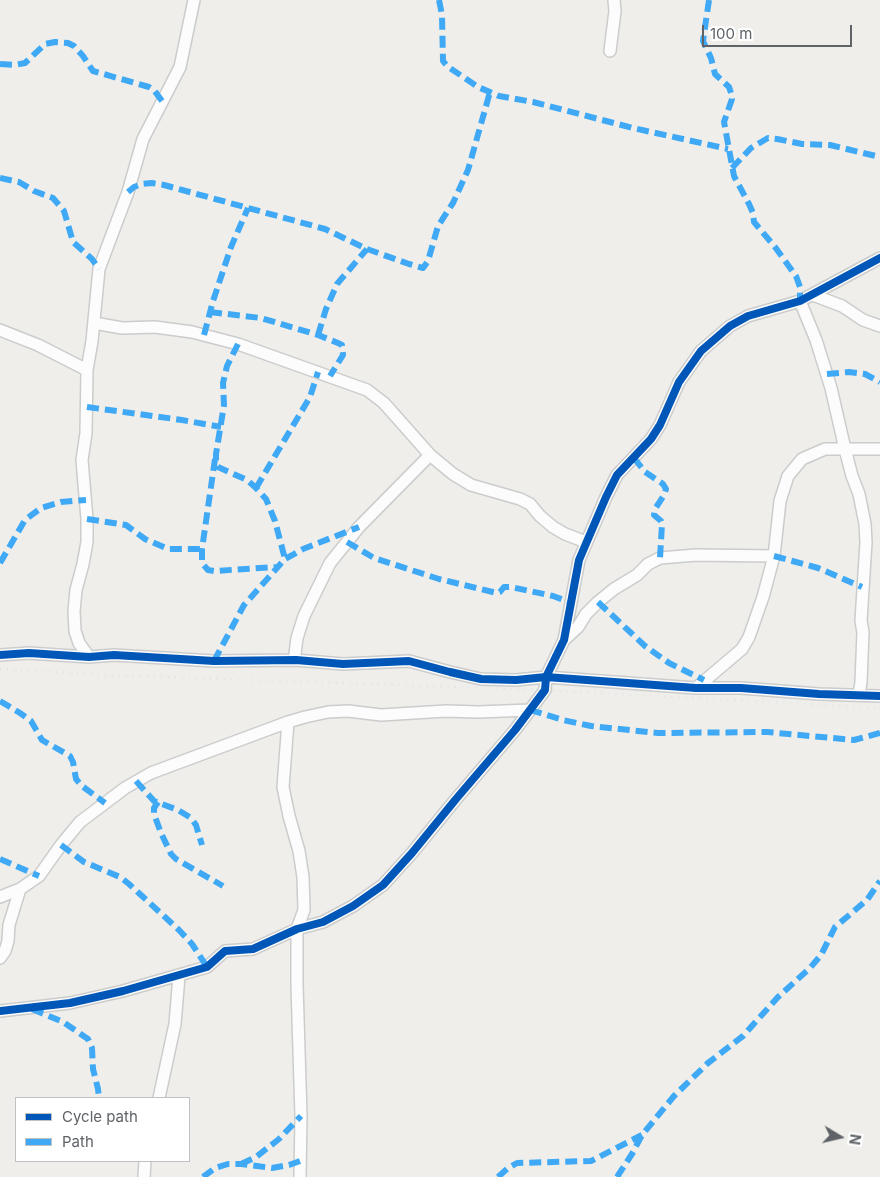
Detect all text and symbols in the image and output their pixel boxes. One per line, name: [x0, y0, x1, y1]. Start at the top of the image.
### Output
scale bar: [705, 15, 855, 47]
text: 100 m: [710, 24, 752, 43]
legend: [15, 1097, 190, 1162]
text: Cycle path: [62, 1107, 138, 1126]
north arrow: [815, 1112, 865, 1162]
text: Path: [62, 1132, 94, 1151]
text: N: [846, 1133, 865, 1146]

